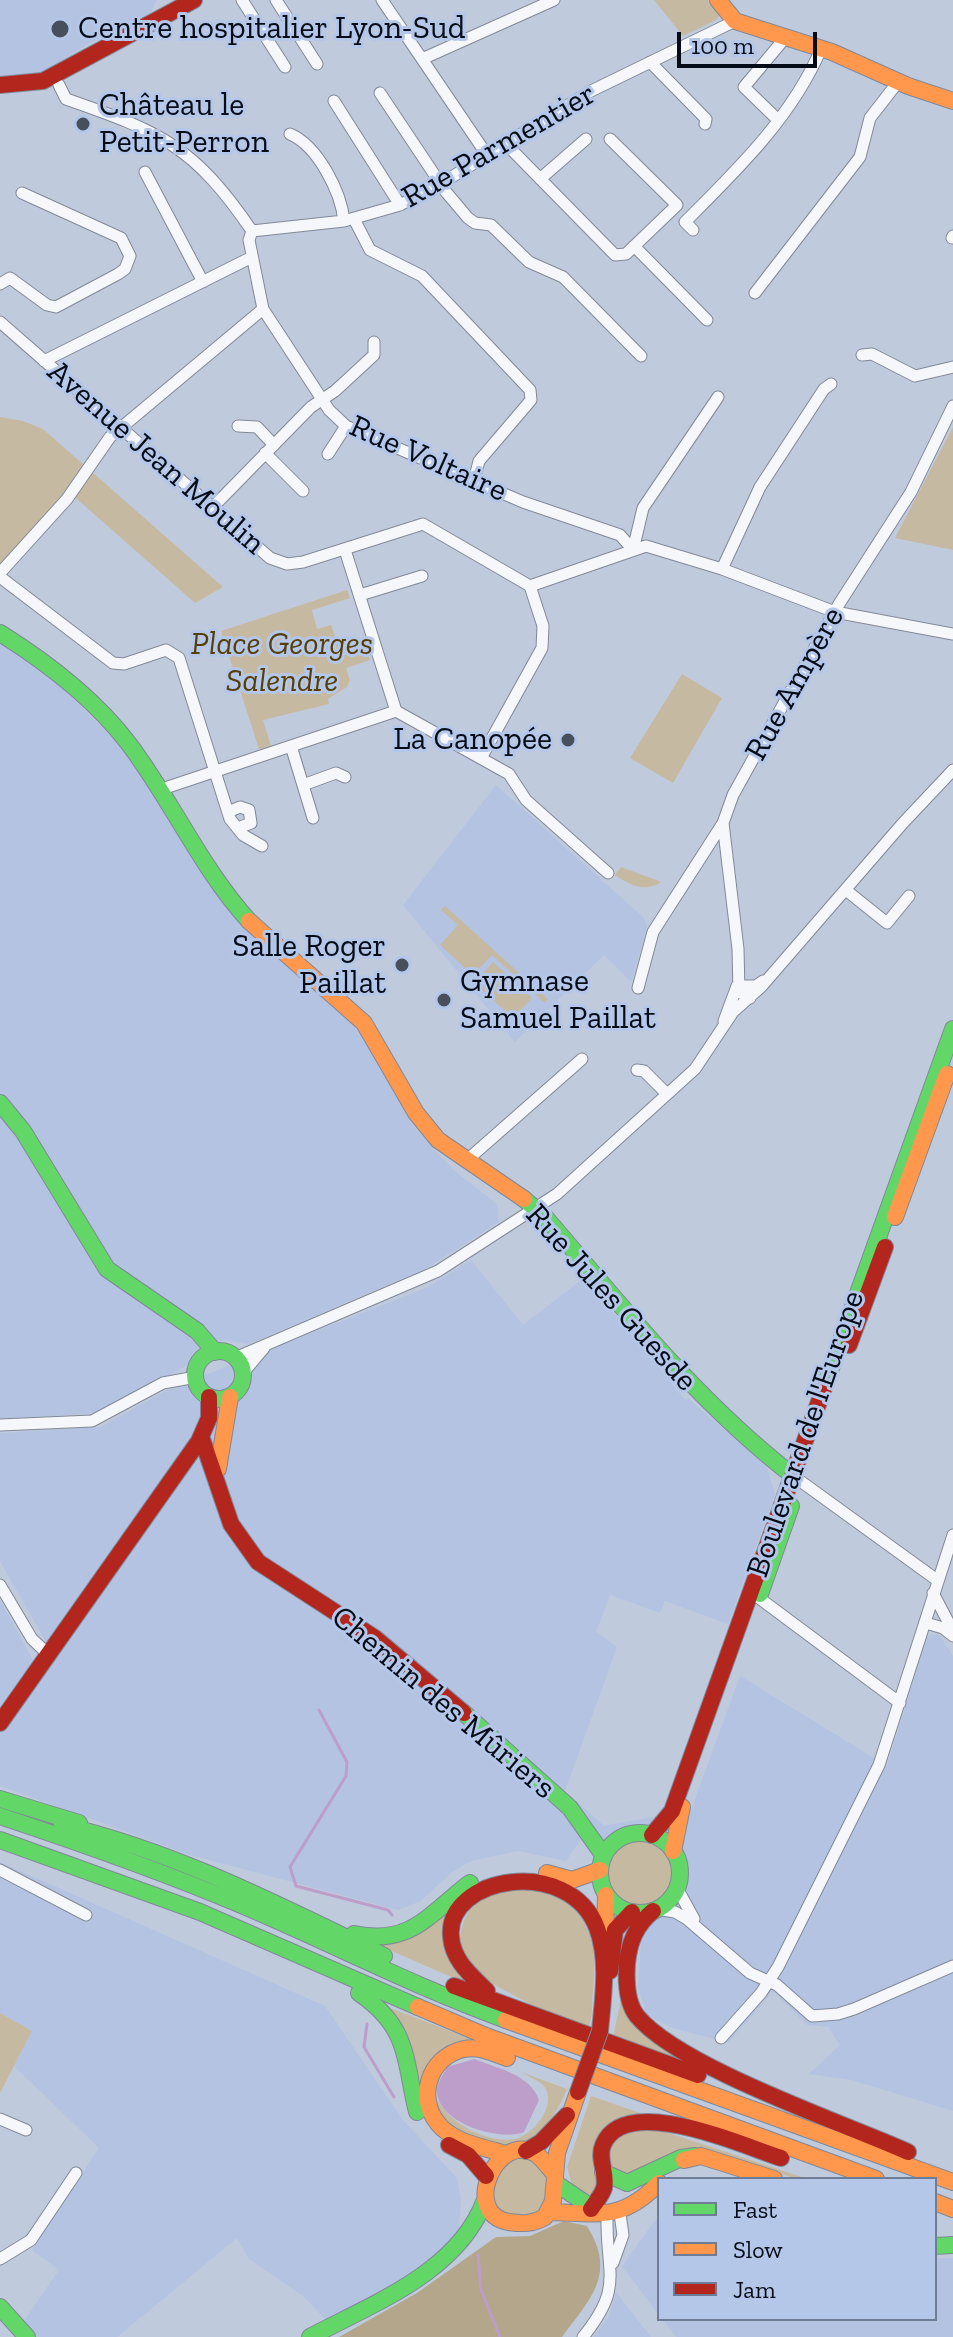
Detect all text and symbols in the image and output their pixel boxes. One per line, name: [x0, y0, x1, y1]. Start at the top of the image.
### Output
place label: Centre hospitalier Lyon-Sud: [78, 10, 465, 48]
scale bar: [681, 16, 821, 66]
marker: Centre hospitalier Lyon-Sud: [49, 18, 71, 40]
text: 100 m: [691, 31, 754, 60]
street label: Rue Parmentier: [395, 75, 603, 217]
place label: Château le Petit-Perron: [99, 87, 269, 162]
marker: Château le Petit-Perron: [74, 115, 92, 133]
street label: Avenue Jean Moulin: [39, 353, 273, 563]
street label: Rue Voltaire: [343, 407, 513, 511]
street label: Rue Ampère: [737, 601, 853, 767]
park label: Place Georges Salendre: [191, 626, 373, 701]
place label: La Canopée: [393, 721, 552, 759]
marker: La Canopée: [559, 731, 577, 749]
place label: Salle Roger Paillat: [232, 928, 386, 1003]
marker: Salle Roger Paillat: [393, 956, 411, 974]
place label: Gymnase Samuel Paillat: [460, 963, 656, 1038]
marker: Gymnase Samuel Paillat: [435, 991, 453, 1009]
street label: Rue Jules Guesde: [517, 1197, 705, 1399]
street label: Boulevard de l'Europe: [739, 1286, 873, 1582]
street label: Chemin des Mûriers: [323, 1598, 563, 1808]
legend: [657, 2177, 937, 2321]
text: Fast: [733, 2195, 777, 2224]
text: Slow: [733, 2235, 783, 2264]
text: Jam: [733, 2275, 776, 2304]

